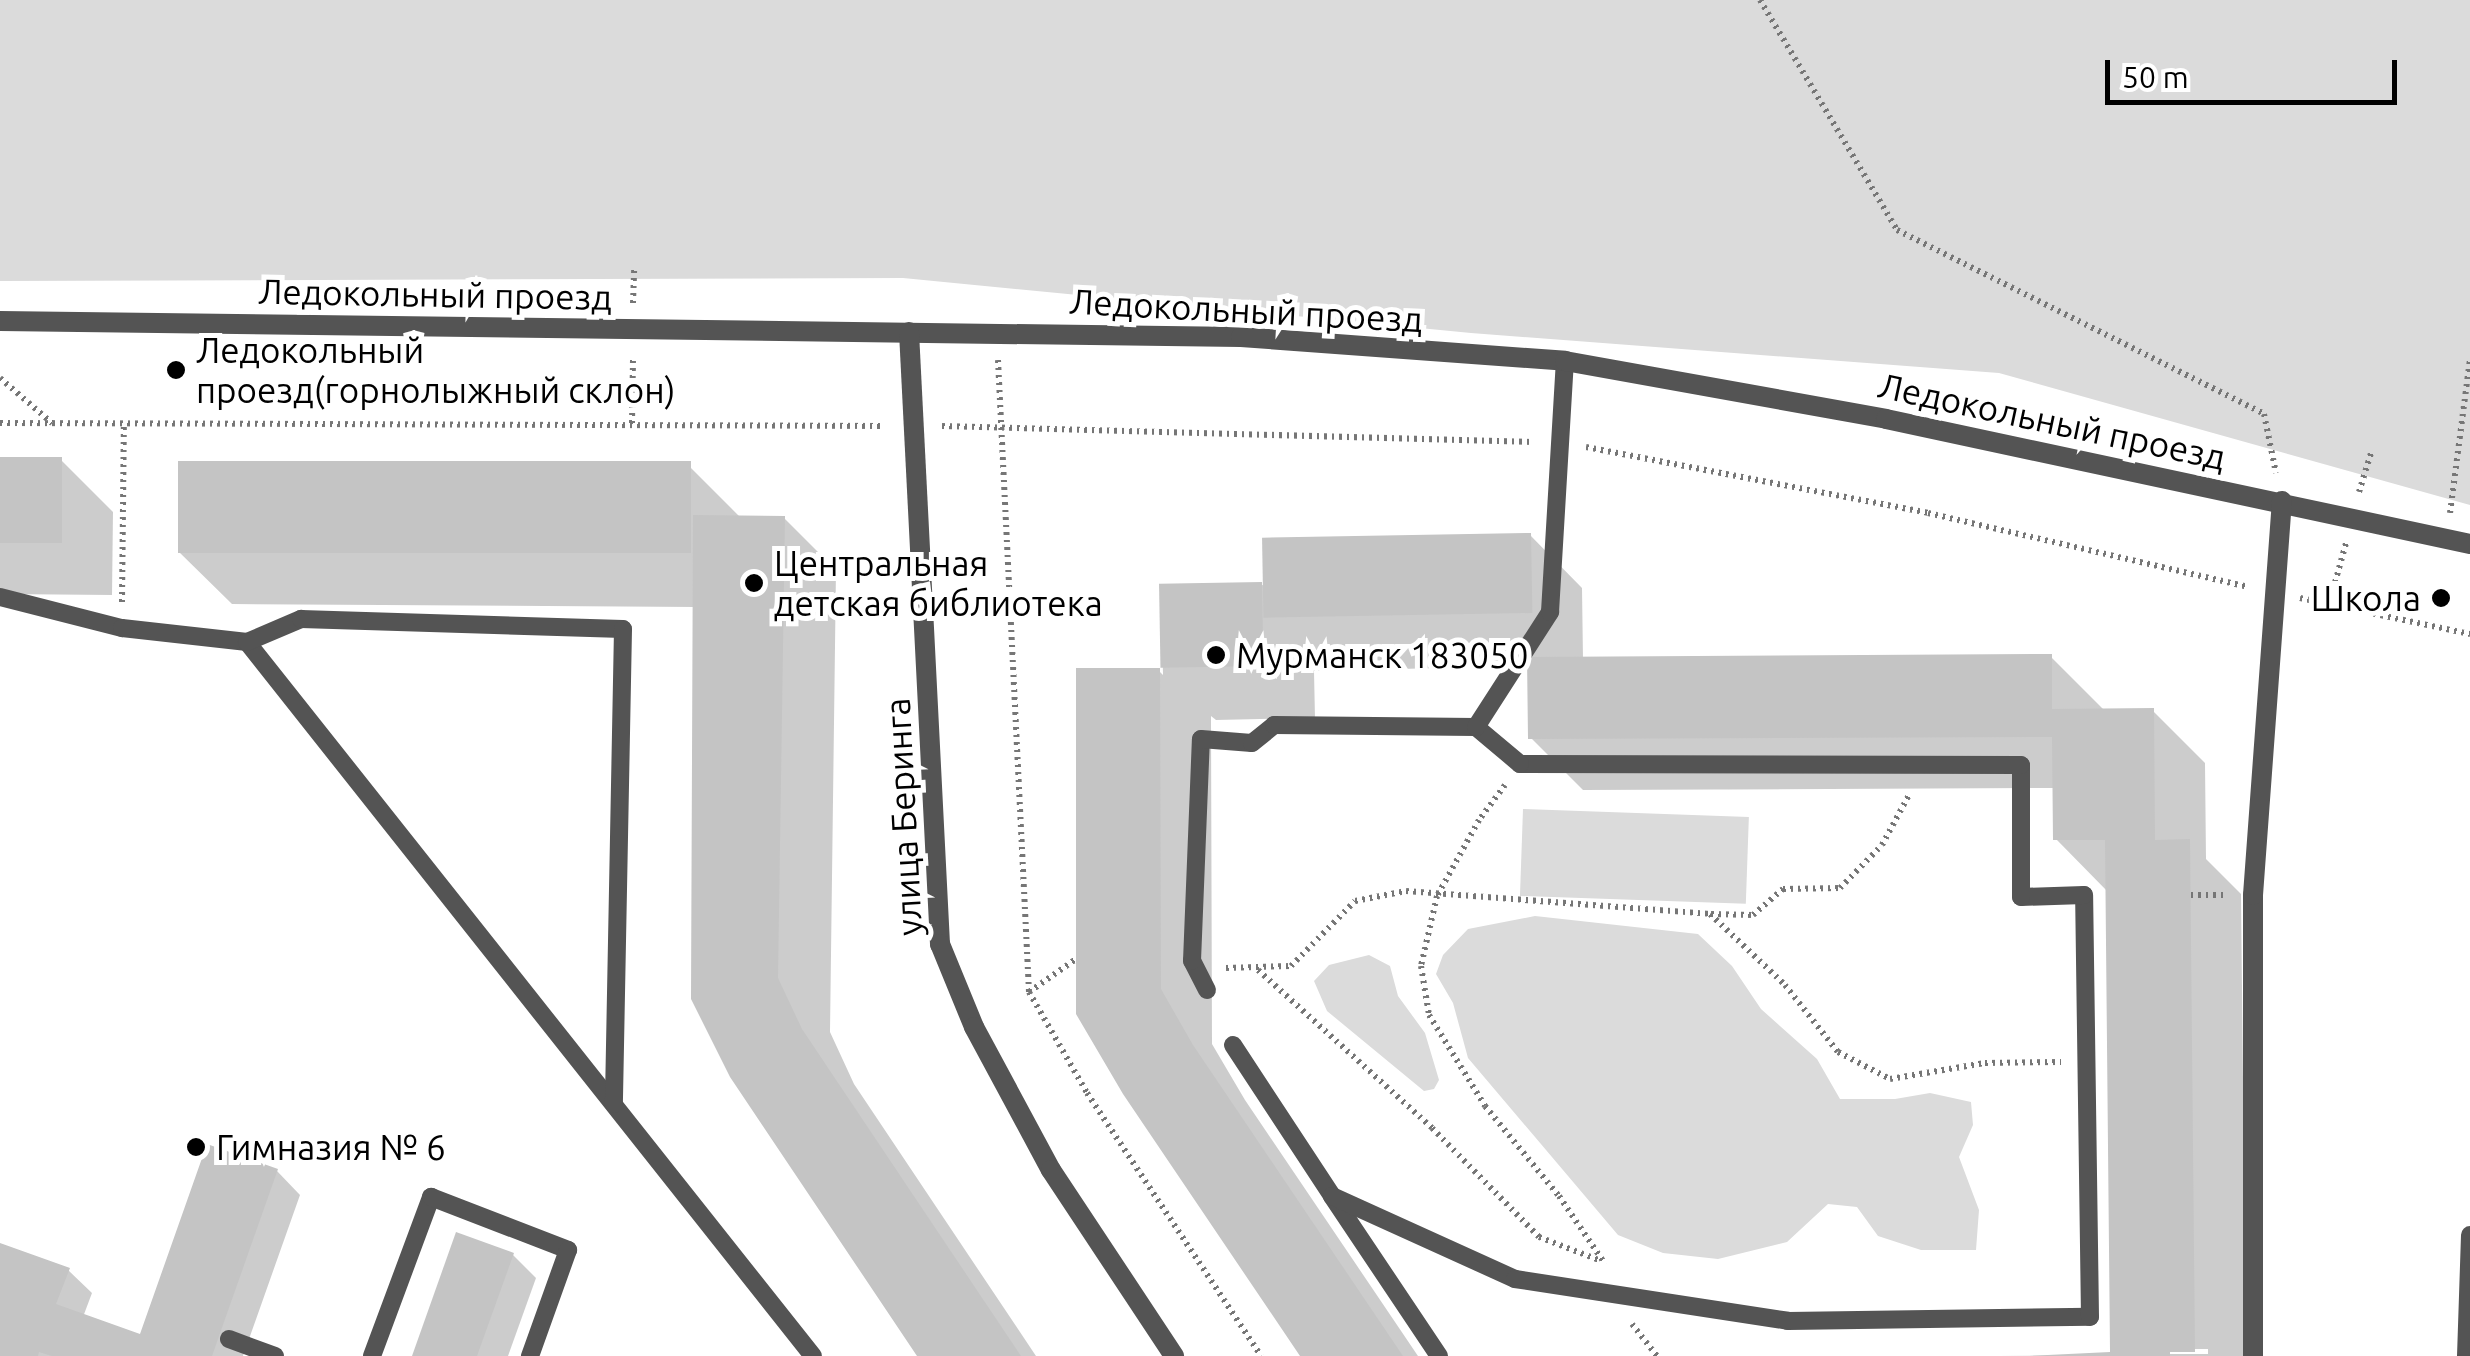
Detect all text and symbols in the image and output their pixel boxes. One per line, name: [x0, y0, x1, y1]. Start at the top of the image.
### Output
scale bar: [2110, 40, 2402, 102]
text: 50 m: [2122, 60, 2189, 94]
street label: Ледокольный проезд: [258, 270, 612, 318]
street label: Ледокольный проезд: [1068, 280, 1424, 340]
place label: Ледокольный проезд(горнолыжный склон): [196, 329, 676, 411]
marker: Ледокольный проезд(горнолыжный склон): [165, 359, 187, 381]
street label: Ледокольный проезд: [1875, 364, 2229, 478]
place label: Центральная детская библиотека: [774, 542, 1103, 624]
marker: Центральная детская библиотека: [743, 572, 765, 594]
place label: Школа: [2311, 577, 2421, 619]
marker: Школа: [2430, 587, 2452, 609]
place label: Мурманск 183050: [1236, 634, 1528, 676]
marker: Мурманск 183050: [1205, 644, 1227, 666]
street label: улица Беринга: [876, 697, 930, 937]
place label: Гимназия № 6: [216, 1126, 446, 1168]
marker: Гимназия № 6: [185, 1136, 207, 1158]

